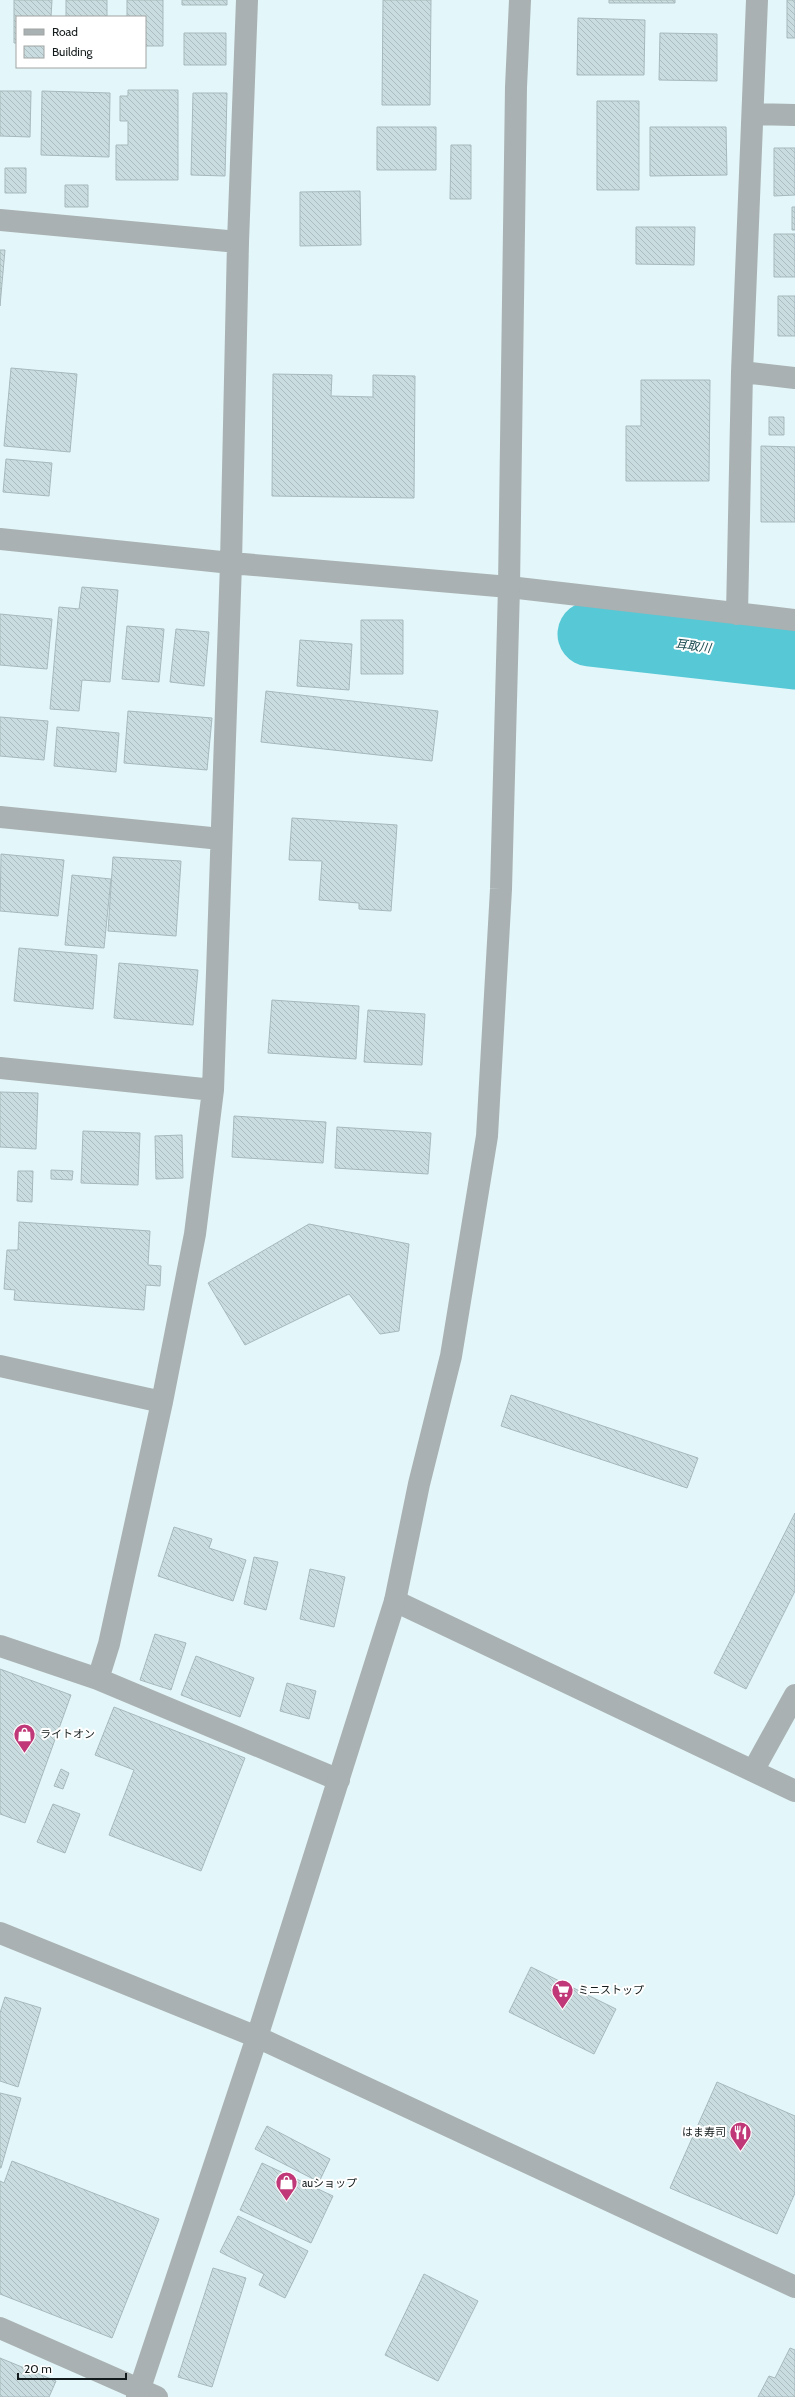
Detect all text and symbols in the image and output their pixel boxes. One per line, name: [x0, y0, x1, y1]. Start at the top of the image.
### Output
legend: [16, 16, 146, 68]
text: Road: [52, 24, 78, 39]
text: Building: [52, 44, 94, 59]
water label: 耳取川: [674, 636, 714, 655]
shop icon: ライトオン: [12, 1721, 38, 1754]
place label: ライトオン: [40, 1727, 95, 1741]
supermarket icon: ミニストップ: [550, 1977, 576, 2010]
place label: ミニストップ: [578, 1983, 644, 1997]
restaurant icon: はま寿司: [728, 2119, 754, 2152]
place label: はま寿司: [682, 2125, 726, 2139]
shop icon: auショップ: [273, 2170, 299, 2203]
place label: auショップ: [302, 2176, 357, 2190]
scale bar: [18, 2355, 126, 2381]
text: 20 m: [24, 2361, 52, 2376]

